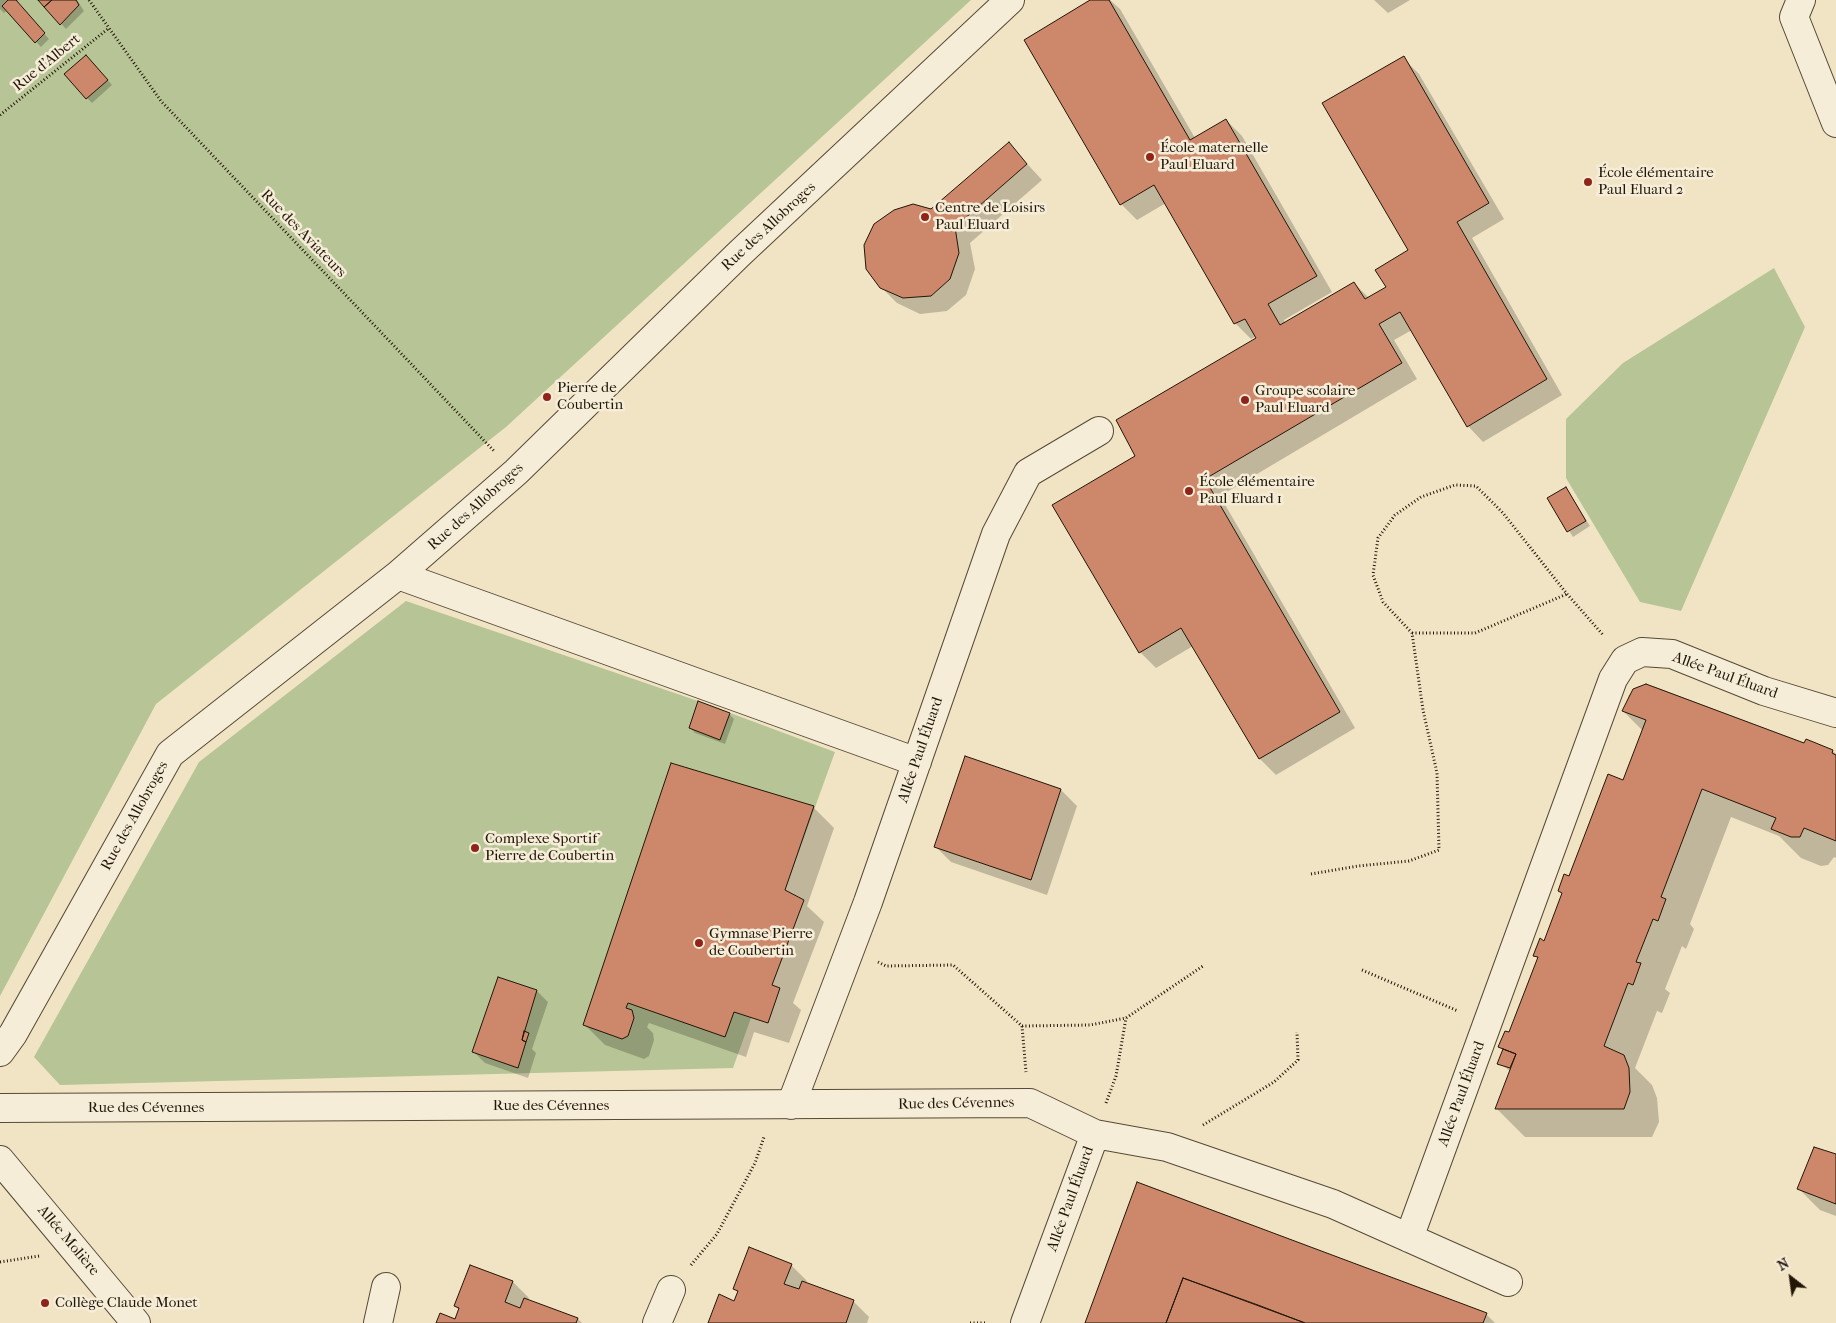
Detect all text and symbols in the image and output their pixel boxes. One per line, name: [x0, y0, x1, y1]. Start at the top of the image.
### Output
street label: Rue d'Albert: [10, 30, 84, 96]
place label: École maternelle Paul Eluard: [1160, 139, 1268, 174]
marker: École maternelle Paul Eluard: [1144, 151, 1156, 163]
place label: École élémentaire Paul Eluard 2: [1598, 164, 1714, 199]
marker: École élémentaire Paul Eluard 2: [1582, 176, 1594, 188]
street label: Rue des Allobroges: [718, 179, 820, 275]
street label: Rue des Aviateurs: [256, 186, 350, 282]
place label: Centre de Loisirs Paul Eluard: [935, 199, 1045, 234]
marker: Centre de Loisirs Paul Eluard: [919, 211, 931, 223]
place label: Pierre de Coubertin: [557, 379, 623, 414]
place label: Groupe scolaire Paul Eluard: [1255, 382, 1356, 417]
marker: Pierre de Coubertin: [541, 391, 553, 403]
marker: Groupe scolaire Paul Eluard: [1239, 394, 1251, 406]
street label: Rue des Allobroges: [425, 459, 527, 555]
place label: École élémentaire Paul Eluard 1: [1199, 473, 1315, 508]
marker: École élémentaire Paul Eluard 1: [1183, 485, 1195, 497]
street label: Allée Paul Éluard: [1670, 649, 1780, 703]
street label: Allée Paul Éluard: [894, 695, 948, 805]
street label: Rue des Allobroges: [98, 758, 172, 874]
place label: Complexe Sportif Pierre de Coubertin: [485, 830, 614, 865]
marker: Complexe Sportif Pierre de Coubertin: [469, 842, 481, 854]
place label: Gymnase Pierre de Coubertin: [709, 925, 813, 960]
marker: Gymnase Pierre de Coubertin: [693, 937, 705, 949]
street label: Allée Paul Éluard: [1435, 1039, 1489, 1149]
street label: Rue des Cévennes: [898, 1094, 1014, 1114]
street label: Rue des Cévennes: [493, 1097, 609, 1115]
street label: Rue des Cévennes: [88, 1099, 204, 1117]
street label: Allée Paul Éluard: [1044, 1144, 1098, 1254]
street label: Allée Molière: [33, 1202, 103, 1280]
north arrow: [1766, 1253, 1816, 1303]
text: N: [1774, 1255, 1792, 1275]
place label: Collège Claude Monet: [55, 1294, 198, 1312]
marker: Collège Claude Monet: [39, 1297, 51, 1309]

